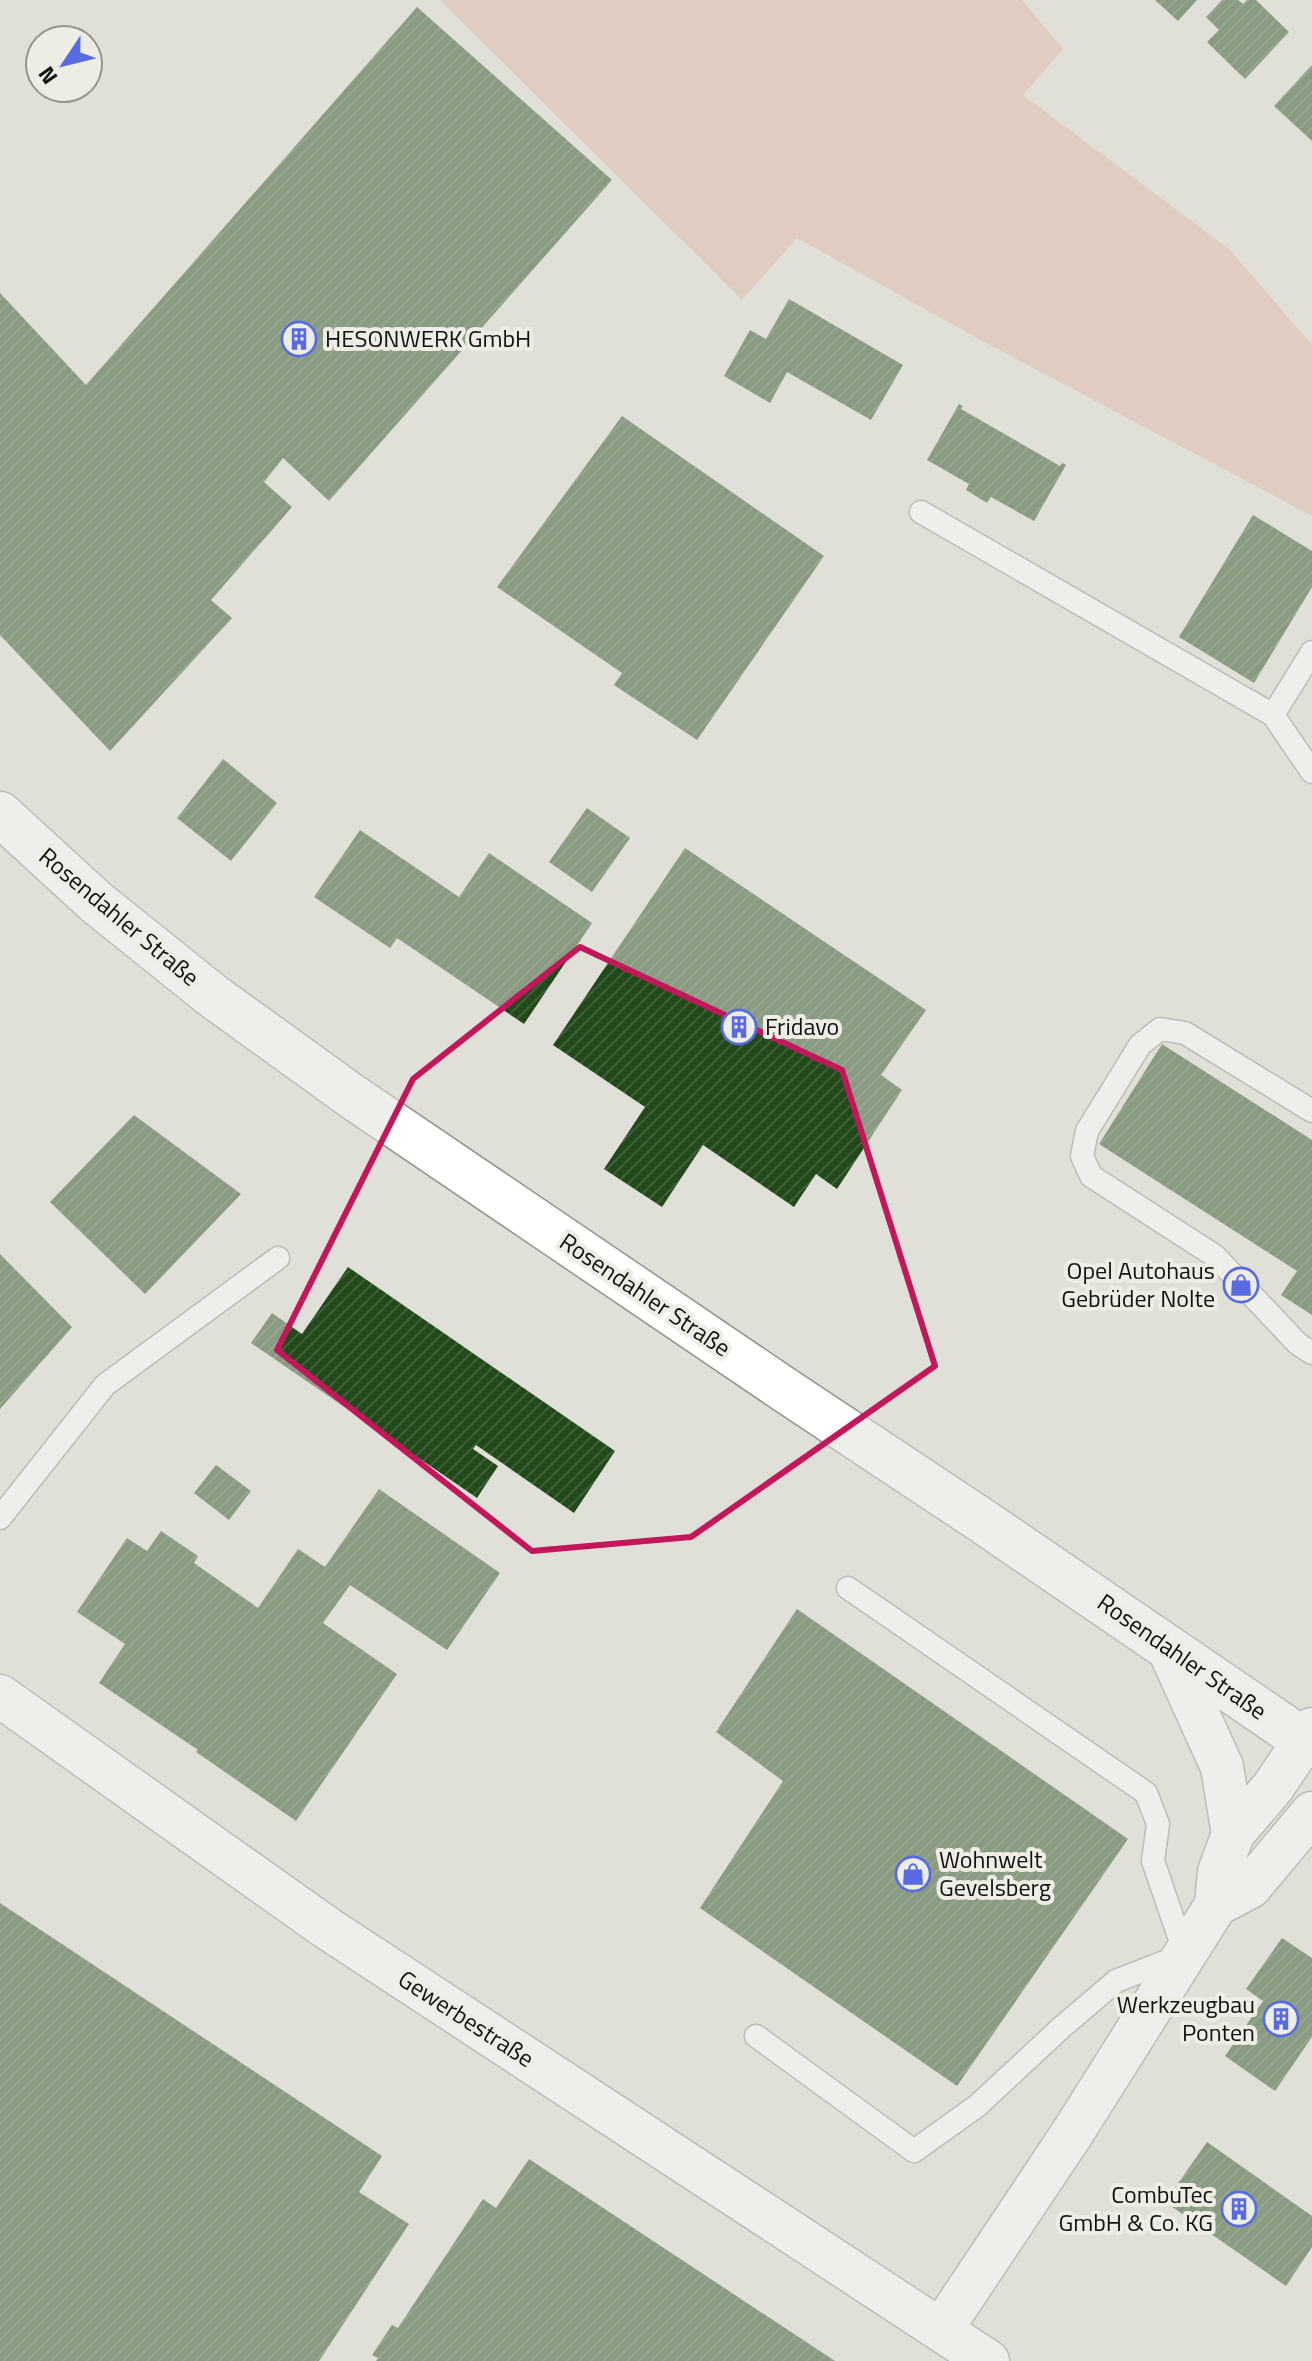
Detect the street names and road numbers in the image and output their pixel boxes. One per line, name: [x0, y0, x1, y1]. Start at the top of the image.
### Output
street label: Rosendahler Straße: [32, 838, 208, 994]
street label: Rosendahler Straße: [553, 1223, 738, 1365]
street label: Rosendahler Straße: [1090, 1584, 1275, 1728]
street label: Gewerbestraße: [391, 1961, 542, 2076]

